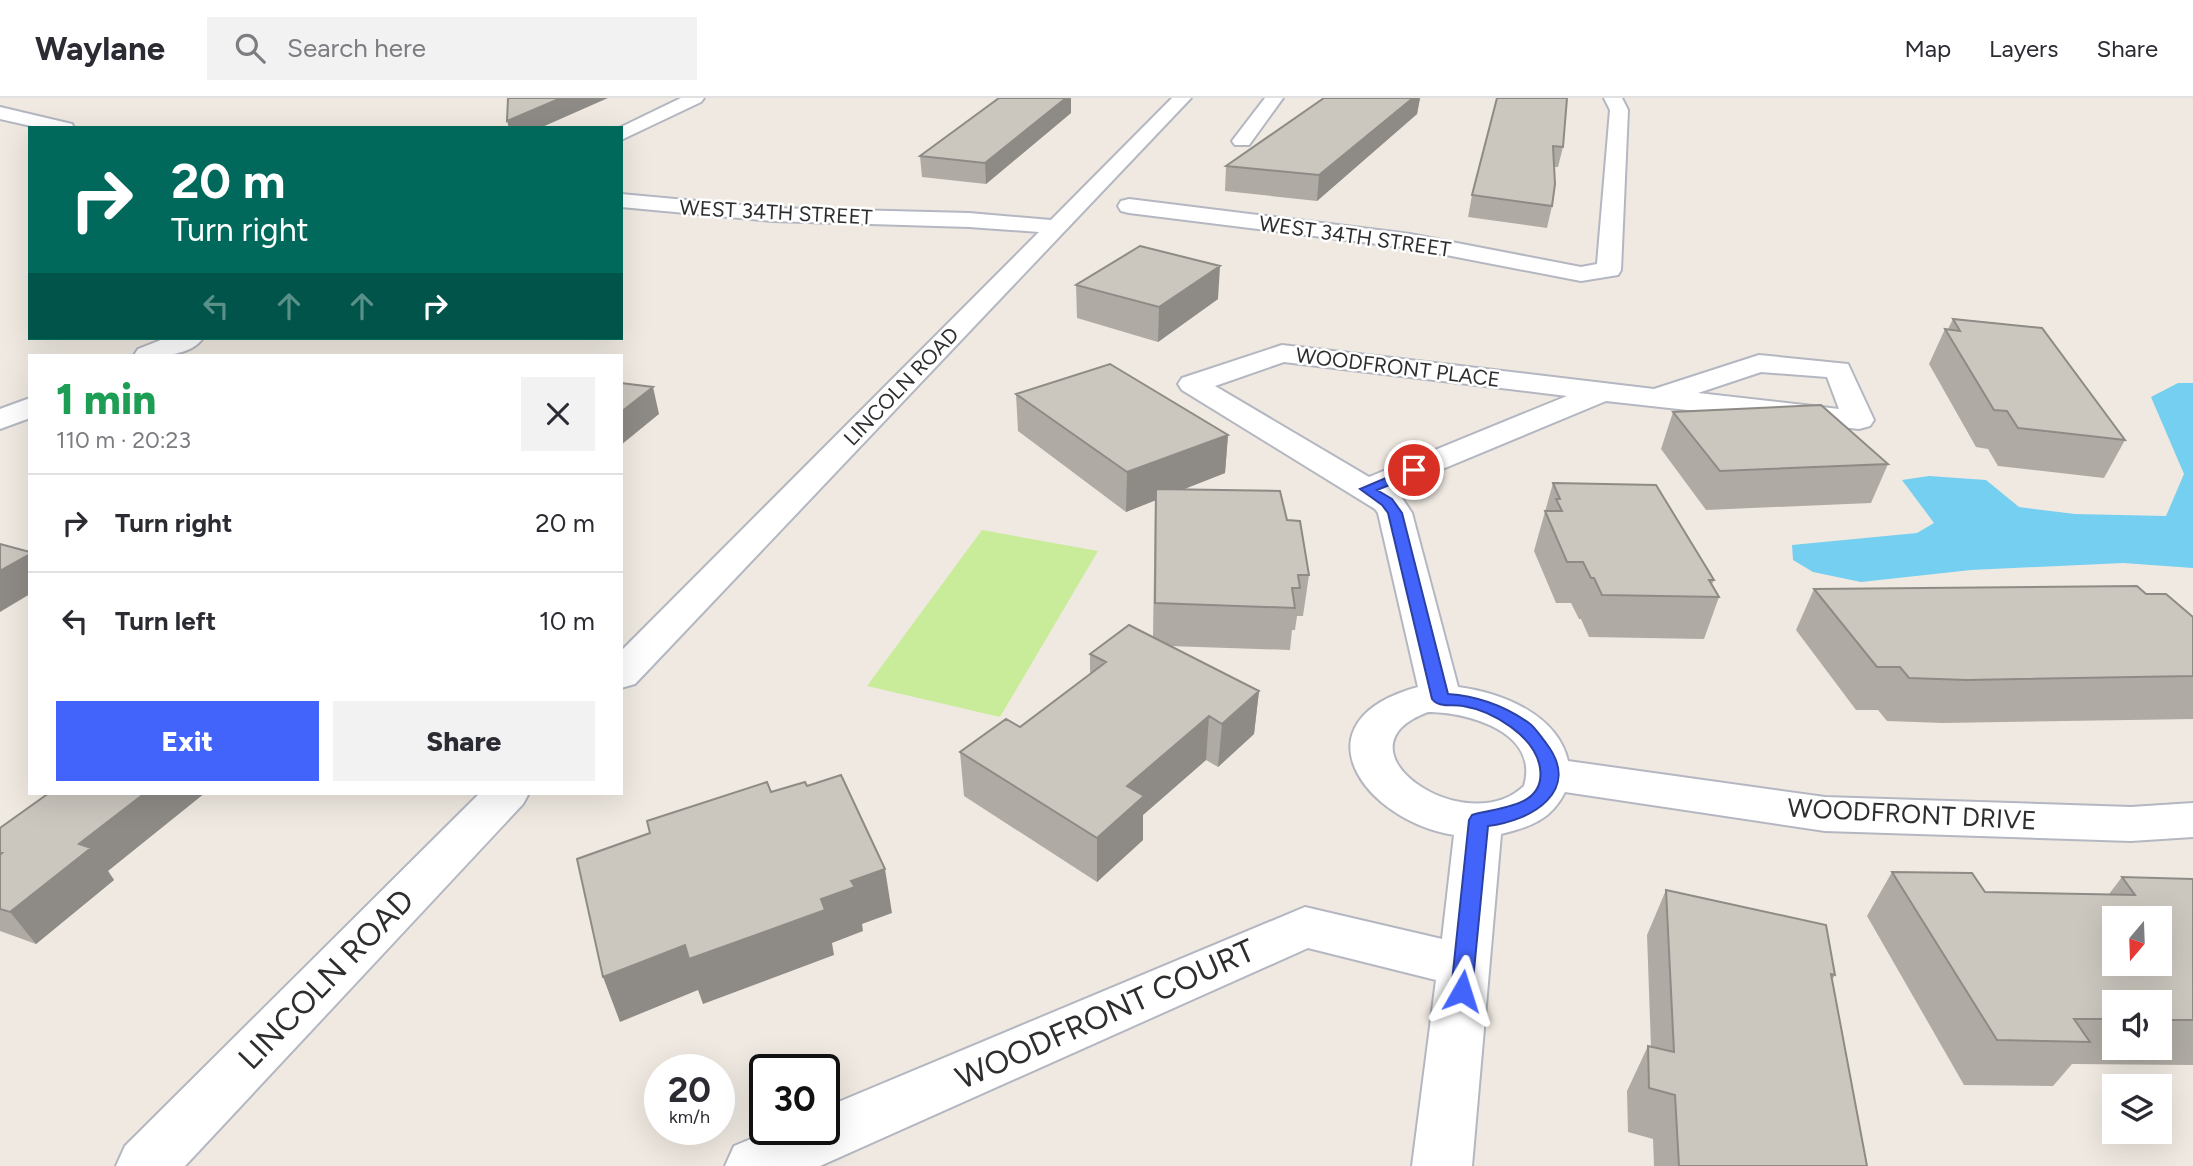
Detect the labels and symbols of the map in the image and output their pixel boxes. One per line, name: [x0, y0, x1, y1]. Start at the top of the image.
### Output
street label: WEST 34TH STREET: [679, 194, 874, 230]
street label: WEST 34TH STREET: [1258, 210, 1453, 262]
street label: LINCOLN ROAD: [838, 322, 964, 450]
street label: WOODFRONT PLACE: [1294, 342, 1502, 392]
pin: [1384, 440, 1444, 500]
street label: WOODFRONT DRIVE: [1787, 791, 2037, 837]
street label: LINCOLN ROAD: [230, 881, 422, 1077]
north arrow: [2102, 906, 2172, 976]
street label: WOODFRONT COURT: [950, 931, 1261, 1097]
position arrow: [1425, 954, 1499, 1028]
speed limit sign: 30: [749, 1054, 840, 1145]

